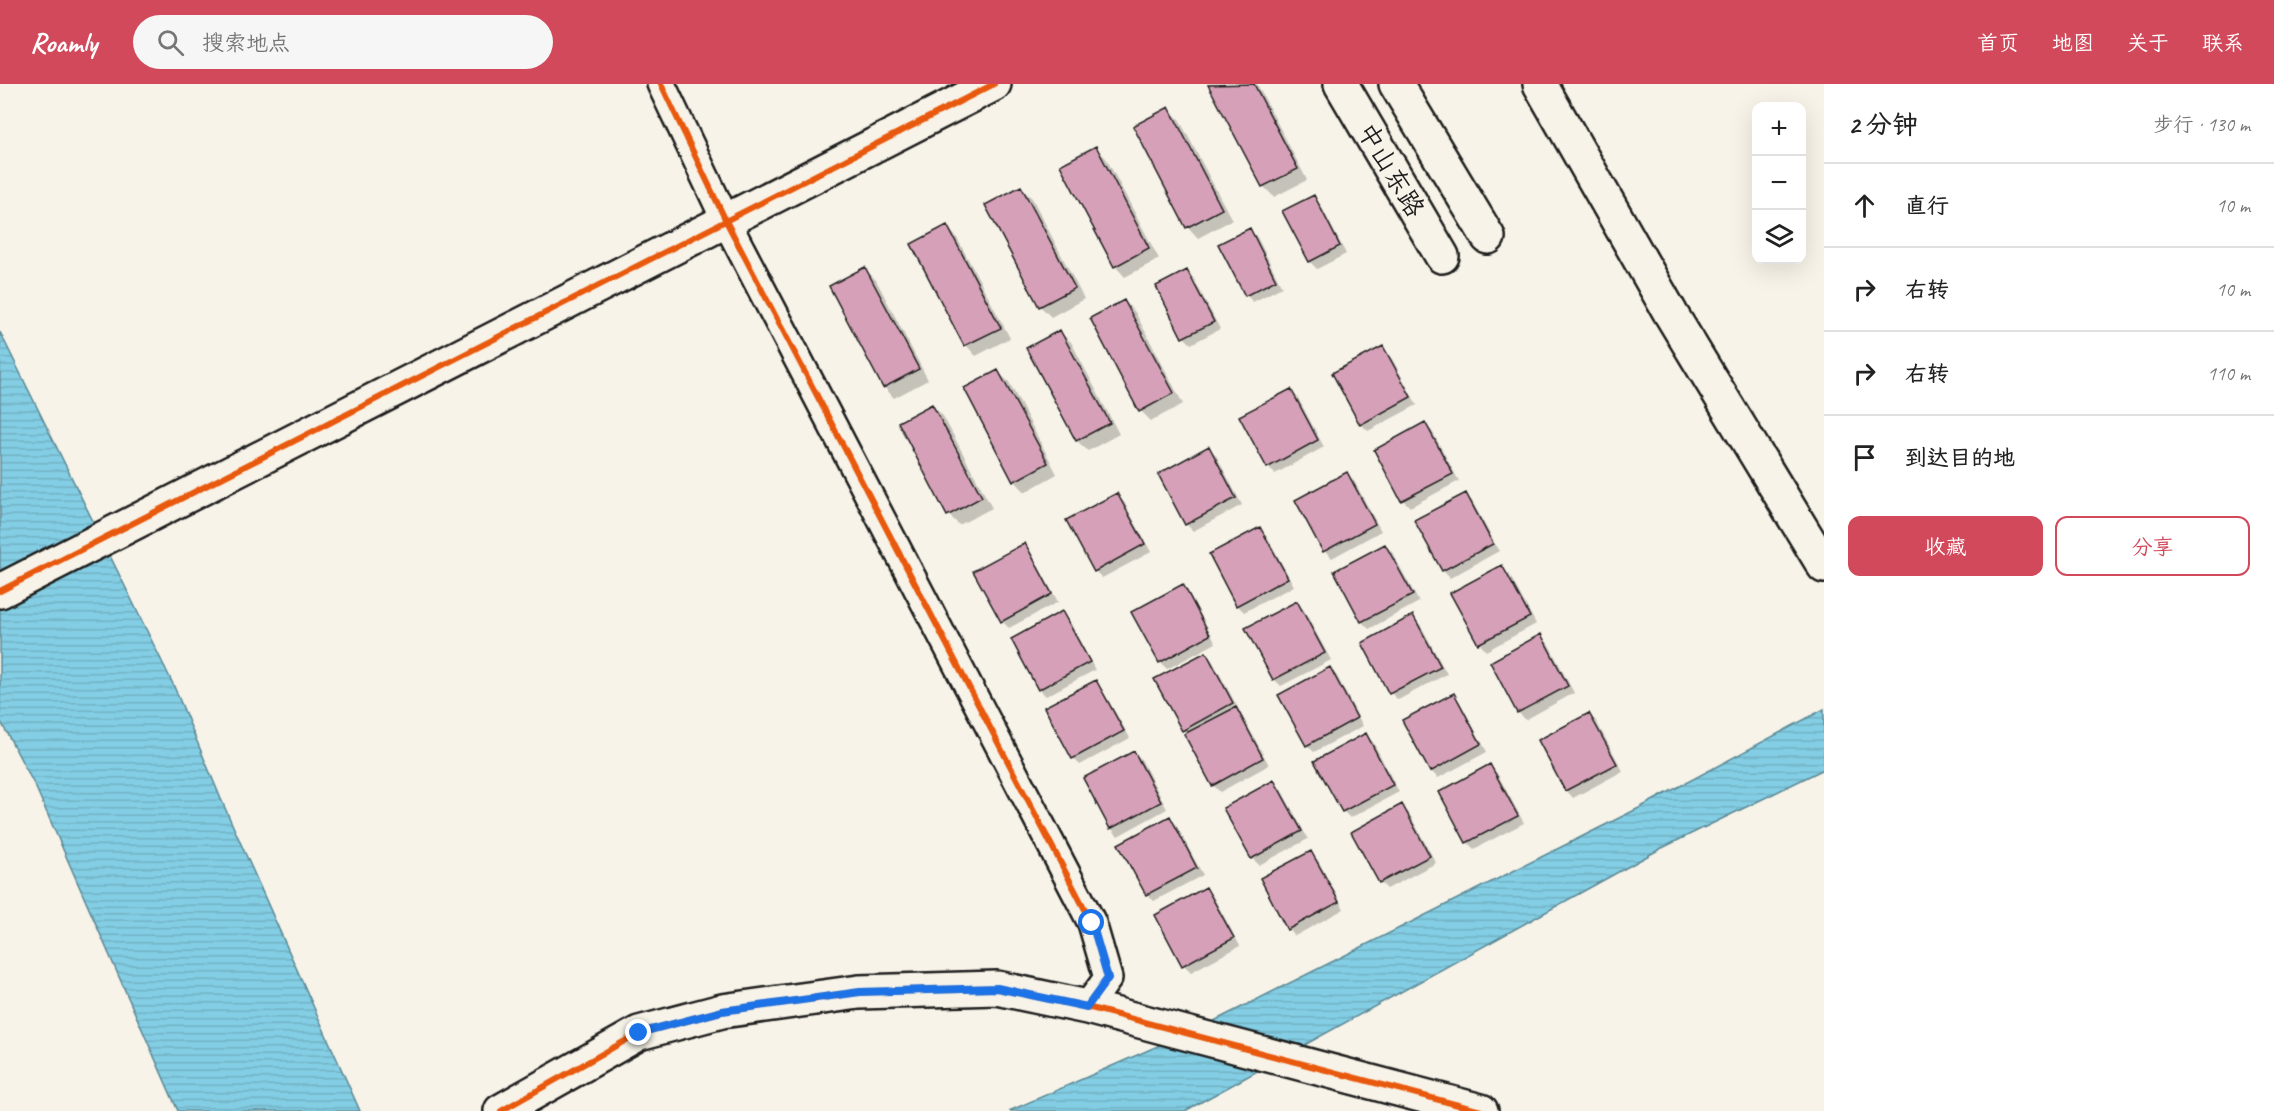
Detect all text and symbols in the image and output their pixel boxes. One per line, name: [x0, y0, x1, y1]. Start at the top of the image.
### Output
search box: [133, 15, 553, 69]
text: Roamly: [30, 25, 97, 60]
icon: search: [154, 26, 187, 59]
text: 搜索地点: [202, 29, 290, 57]
text: 首页: [1977, 30, 2019, 56]
text: 地图: [2052, 30, 2094, 56]
text: 关于: [2127, 30, 2169, 56]
text: 联系: [2202, 30, 2244, 56]
map controls: [1752, 102, 1806, 264]
button: +: [1752, 102, 1806, 156]
text: 2 分钟: [1848, 108, 1918, 141]
text: 步行 · 130 m: [2154, 112, 2250, 137]
street label: 中山东路: [1350, 117, 1432, 223]
button: −: [1752, 156, 1806, 210]
icon: ahead: [1848, 189, 1881, 222]
text: 直行: [1905, 192, 1949, 220]
text: 10 m: [2216, 193, 2250, 218]
button: layers: [1752, 210, 1806, 264]
icon: right: [1848, 273, 1881, 306]
text: 右转: [1905, 276, 1949, 304]
text: 10 m: [2216, 277, 2250, 302]
icon: right: [1848, 357, 1881, 390]
text: 右转: [1905, 360, 1949, 388]
text: 110 m: [2207, 361, 2250, 386]
icon: arrive: [1848, 441, 1881, 474]
text: 到达目的地: [1905, 444, 2015, 472]
button: 收藏: [1848, 516, 2043, 576]
button: 分享: [2055, 516, 2250, 576]
route start: [1078, 909, 1104, 935]
route end: [625, 1019, 651, 1045]

